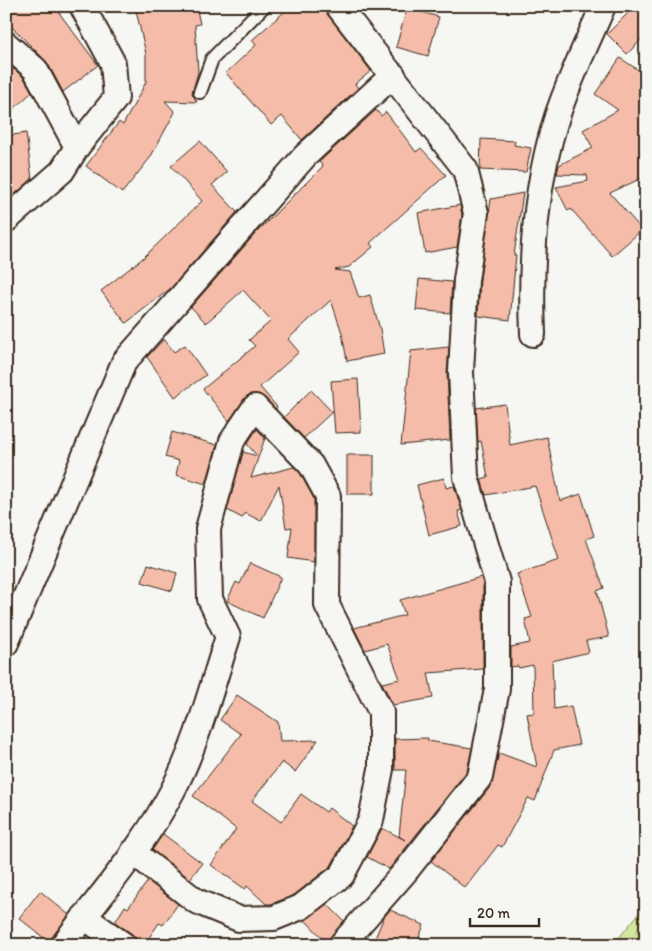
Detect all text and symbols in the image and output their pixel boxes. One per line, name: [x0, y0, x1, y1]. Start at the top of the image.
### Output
scale bar: [470, 896, 538, 928]
text: 20 m: [477, 904, 511, 922]

